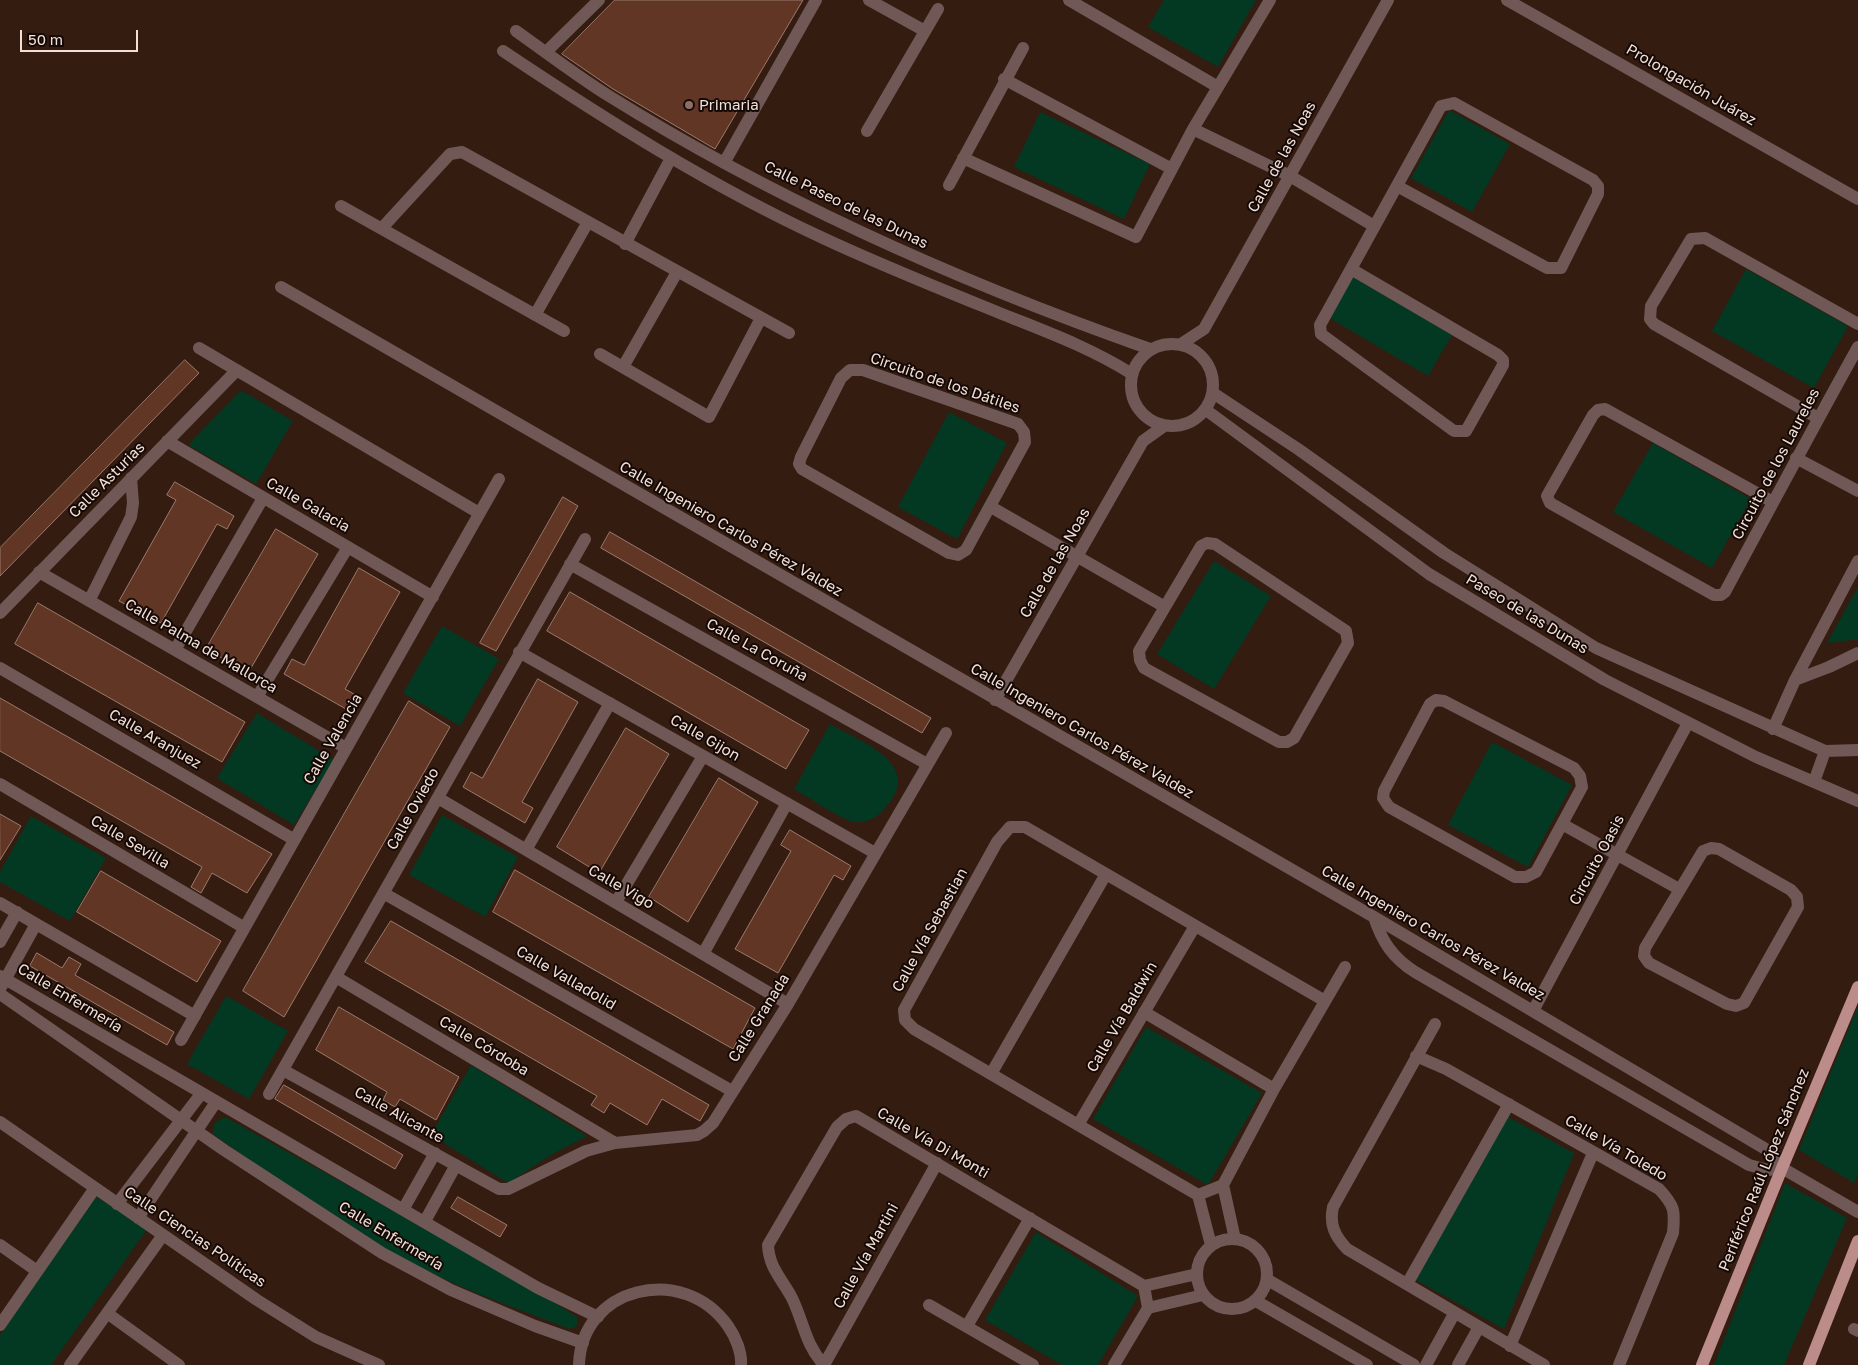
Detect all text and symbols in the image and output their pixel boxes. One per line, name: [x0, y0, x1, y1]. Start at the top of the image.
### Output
scale bar: [22, 20, 140, 52]
text: 50 m: [28, 30, 63, 48]
street label: Prolongación Juárez: [1623, 40, 1759, 130]
place label: Primaria: [699, 96, 759, 114]
street label: Calle de las Noas: [1244, 98, 1320, 216]
marker: Primaria: [683, 99, 695, 111]
street label: Calle Paseo de las Dunas: [761, 157, 931, 253]
street label: Circuito de los Dátiles: [868, 349, 1022, 417]
street label: Circuito de los Laureles: [1728, 385, 1824, 543]
street label: Calle Asturias: [65, 438, 149, 522]
street label: Calle Ingeniero Carlos Pérez Valdez: [616, 458, 846, 600]
street label: Calle Galacia: [263, 474, 353, 536]
street label: Calle de las Noas: [1016, 505, 1094, 621]
street label: Paseo de las Dunas: [1463, 570, 1591, 658]
street label: Calle Palma de Mallorca: [122, 595, 280, 697]
street label: Calle La Coruña: [703, 615, 811, 685]
street label: Calle Ingeniero Carlos Pérez Valdez: [967, 660, 1197, 802]
street label: Calle Valencia: [300, 691, 366, 787]
street label: Calle Aranjuez: [106, 705, 204, 773]
street label: Calle Gijon: [667, 711, 743, 765]
street label: Calle Oviedo: [383, 765, 443, 853]
street label: Calle Sevilla: [87, 811, 173, 873]
street label: Circuito Oasis: [1566, 812, 1628, 908]
street label: Calle Vigo: [585, 861, 657, 913]
street label: Calle Ingeniero Carlos Pérez Valdez: [1318, 862, 1548, 1004]
street label: Calle Vía Sebastian: [889, 865, 971, 995]
street label: Calle Valladolid: [513, 942, 619, 1014]
street label: Calle Vía Baldwin: [1083, 959, 1161, 1075]
street label: Calle Enfermería: [14, 960, 126, 1036]
street label: Calle Granada: [725, 971, 793, 1065]
street label: Calle Córdoba: [436, 1012, 532, 1080]
street label: Periférico Raúl López Sánchez: [1715, 1066, 1813, 1274]
street label: Calle Alicante: [351, 1083, 447, 1147]
street label: Calle Vía Di Monti: [874, 1104, 992, 1182]
street label: Calle Vía Toledo: [1562, 1111, 1670, 1185]
street label: Calle Ciencias Políticas: [121, 1183, 269, 1291]
street label: Calle Enfermería: [335, 1198, 447, 1274]
street label: Calle Vía Martini: [830, 1200, 902, 1312]

